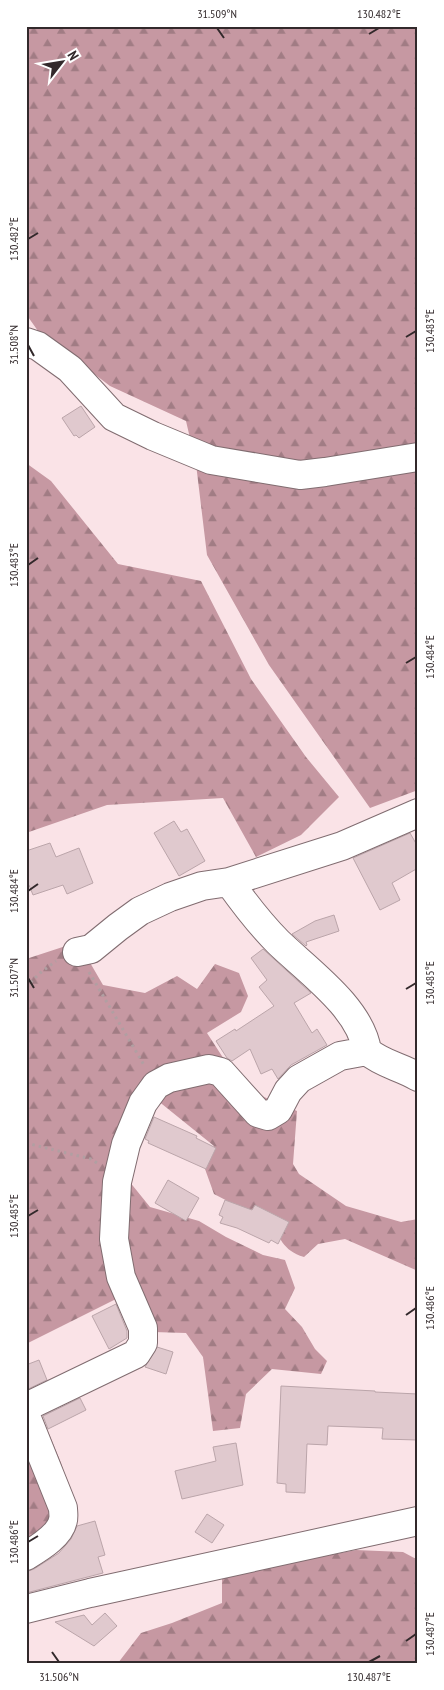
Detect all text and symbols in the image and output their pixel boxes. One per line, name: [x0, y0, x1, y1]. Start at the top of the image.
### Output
text: 31.509°N: [197, 6, 237, 21]
text: 130.482°E: [357, 6, 401, 21]
north arrow: [38, 38, 88, 88]
text: N: [63, 47, 83, 63]
text: 130.482°E: [6, 217, 21, 261]
text: 130.483°E: [422, 309, 437, 353]
text: 31.508°N: [6, 325, 21, 365]
text: 130.483°E: [6, 543, 21, 587]
text: 130.484°E: [422, 635, 437, 679]
text: 130.484°E: [6, 869, 21, 913]
text: 31.507°N: [6, 958, 21, 998]
text: 130.485°E: [422, 961, 437, 1005]
text: 130.485°E: [6, 1194, 21, 1238]
text: 130.486°E: [422, 1286, 437, 1330]
text: 130.486°E: [6, 1520, 21, 1564]
text: 130.487°E: [422, 1612, 437, 1656]
text: 31.506°N: [39, 1669, 79, 1684]
text: 130.487°E: [347, 1669, 391, 1684]

